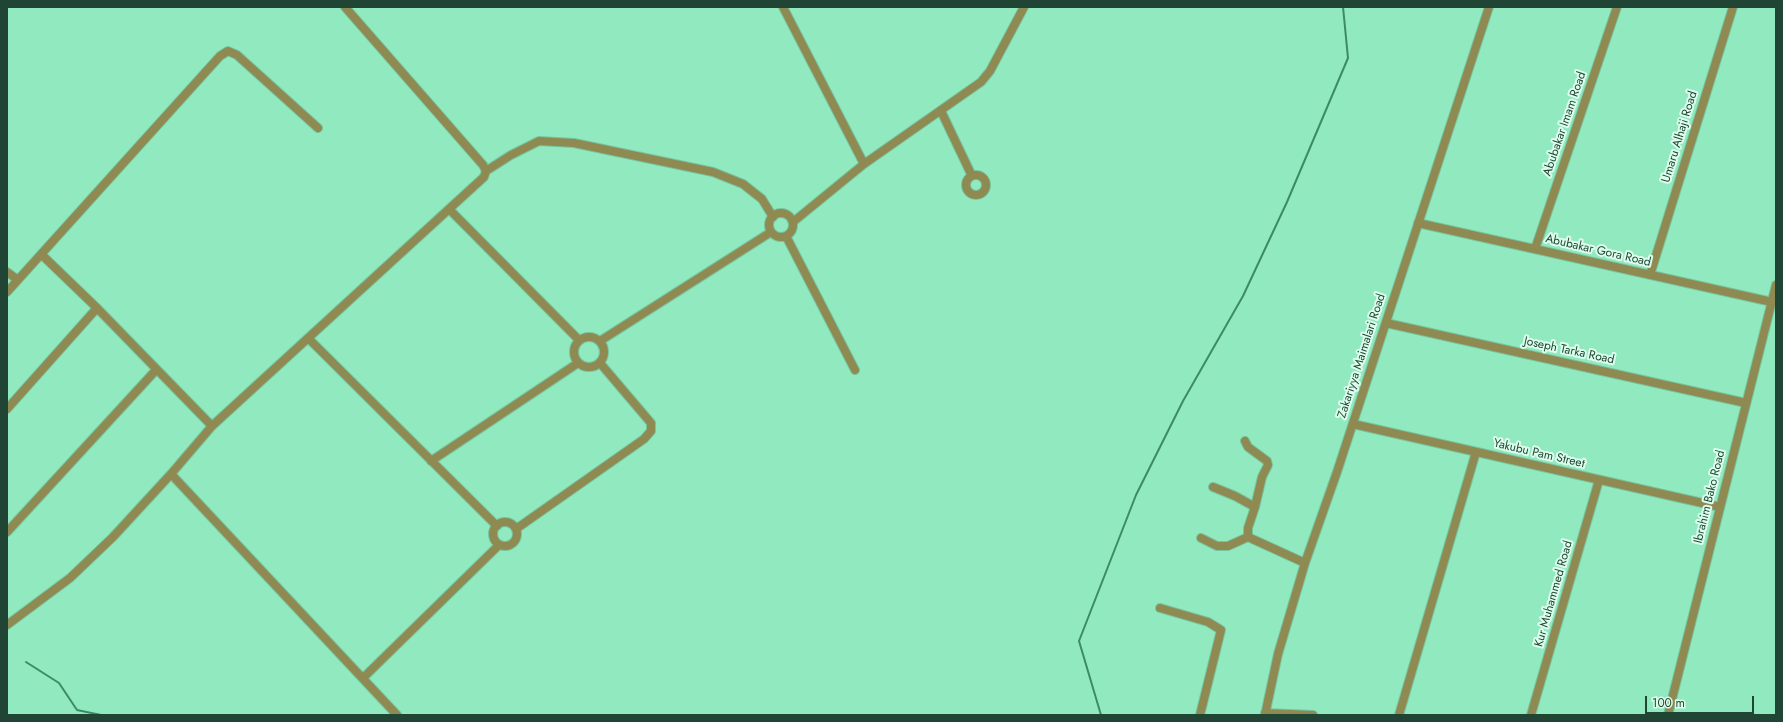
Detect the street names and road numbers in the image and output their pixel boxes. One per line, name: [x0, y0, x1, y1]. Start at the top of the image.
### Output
street label: Abubakar Imam Road: [1540, 70, 1590, 178]
street label: Umaru Alhaji Road: [1659, 89, 1701, 185]
street label: Abubakar Gora Road: [1544, 232, 1652, 270]
street label: Zakariyya Maimalari Road: [1335, 292, 1389, 420]
street label: Joseph Tarka Road: [1523, 334, 1615, 368]
street label: Yakubu Pam Street: [1492, 437, 1586, 471]
street label: Ibrahim Bako Road: [1691, 449, 1729, 545]
street label: Kur Muhammed Road: [1532, 539, 1576, 649]

